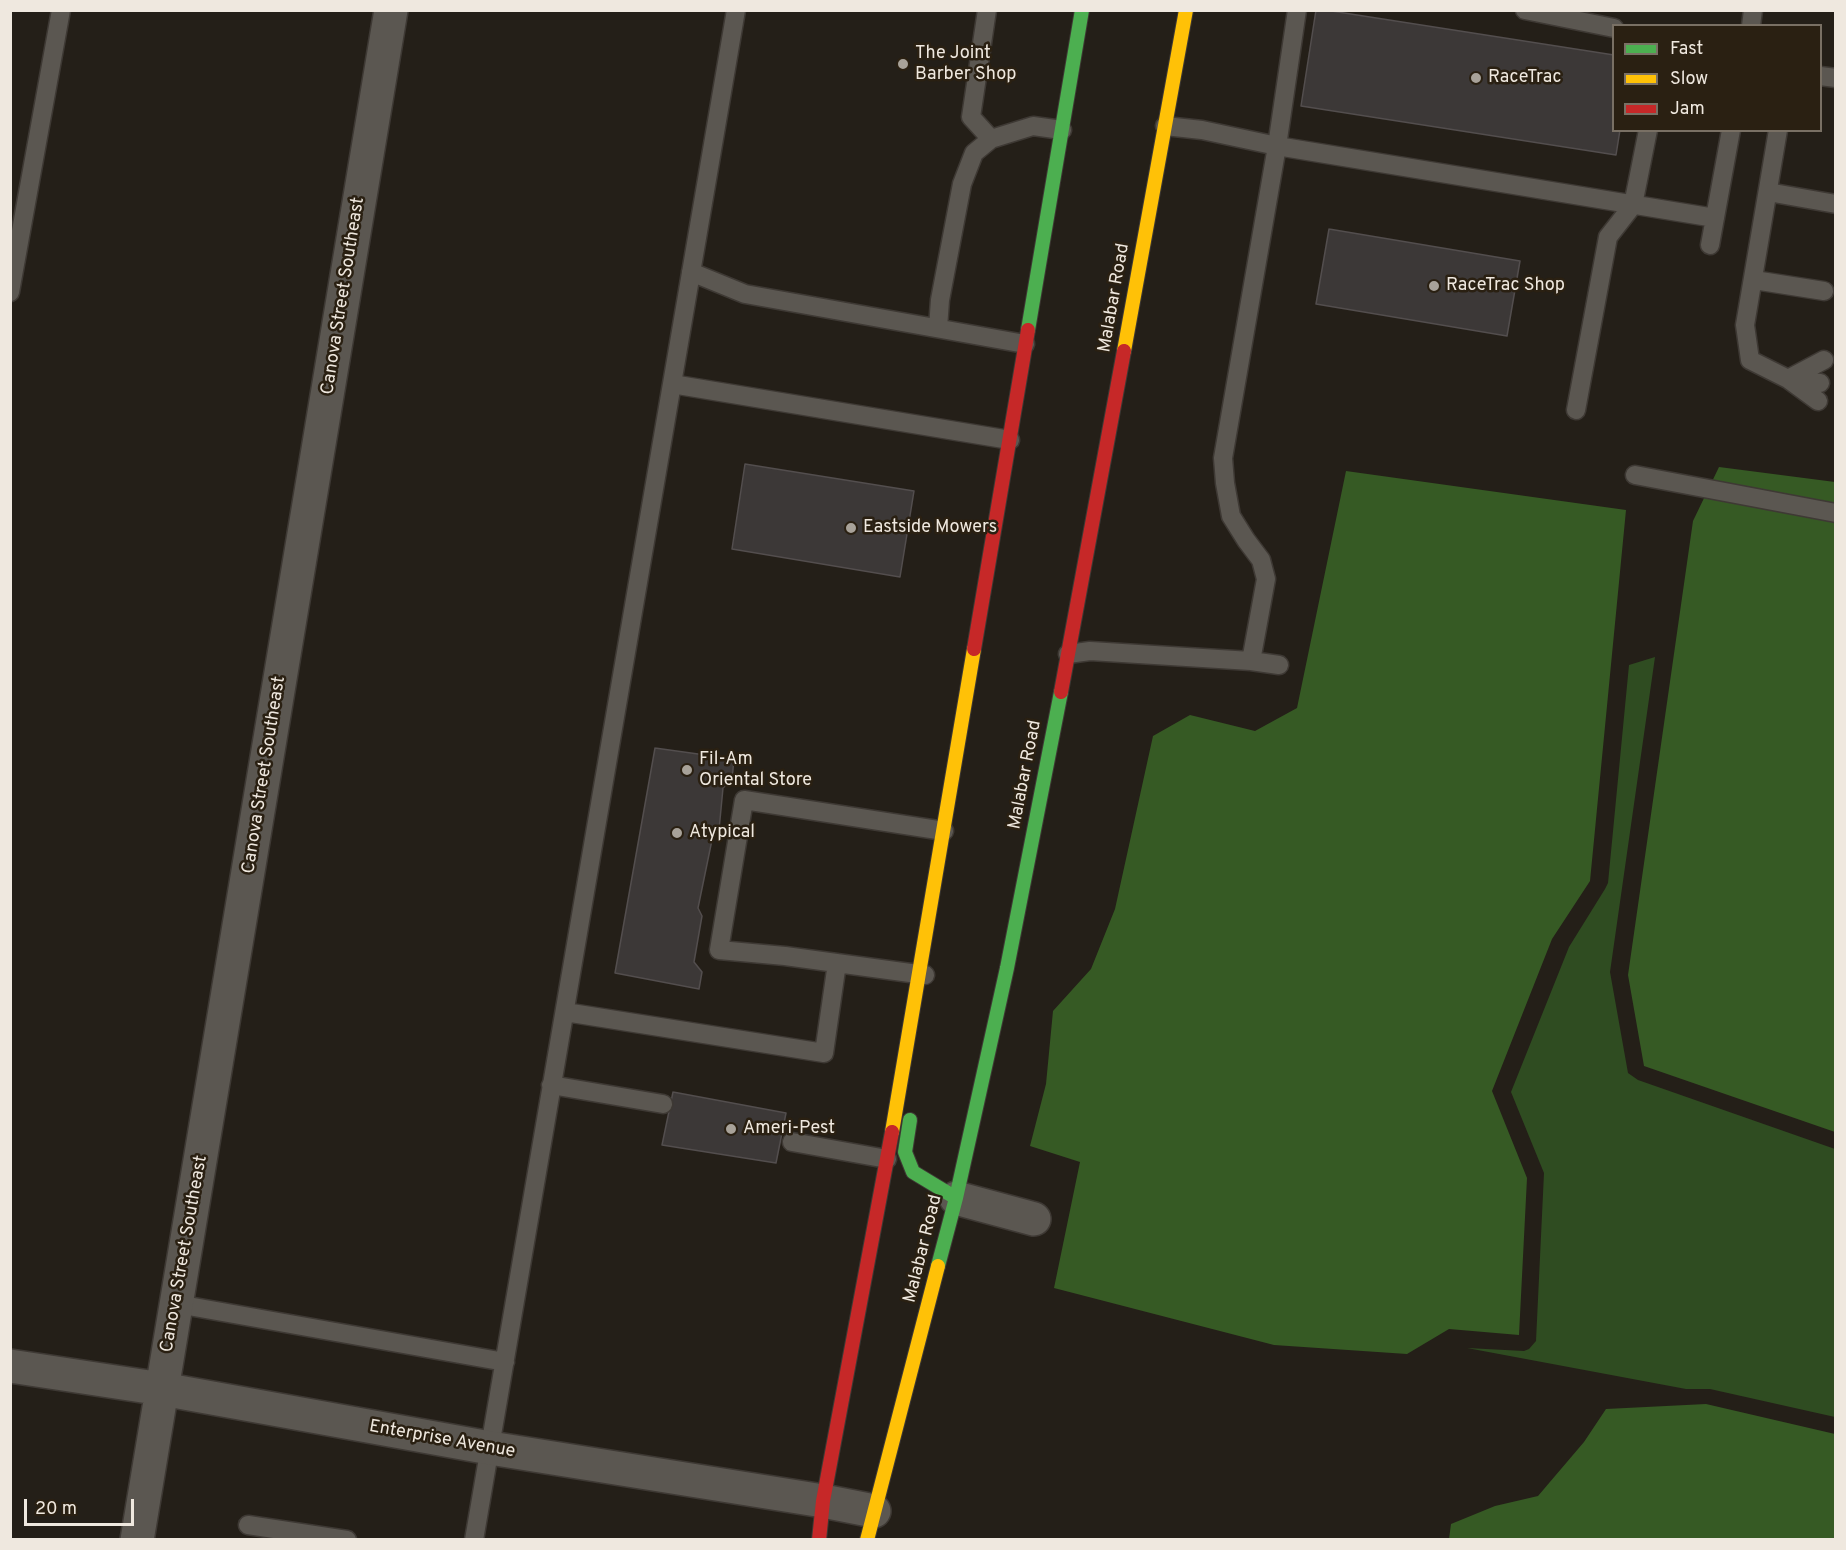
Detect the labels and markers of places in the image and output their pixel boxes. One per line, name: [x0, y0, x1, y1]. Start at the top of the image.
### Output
place label: The Joint Barber Shop: [915, 43, 1016, 86]
marker: The Joint Barber Shop: [896, 57, 910, 71]
place label: RaceTrac: [1488, 67, 1561, 89]
marker: RaceTrac: [1469, 71, 1483, 85]
place label: RaceTrac Shop: [1446, 275, 1565, 297]
marker: RaceTrac Shop: [1427, 279, 1441, 293]
place label: Eastside Mowers: [863, 517, 997, 539]
marker: Eastside Mowers: [844, 521, 858, 535]
place label: Fil-Am Oriental Store: [699, 749, 812, 792]
marker: Fil-Am Oriental Store: [680, 763, 694, 777]
place label: Atypical: [689, 822, 755, 844]
marker: Atypical: [670, 826, 684, 840]
place label: Ameri-Pest: [743, 1118, 835, 1140]
marker: Ameri-Pest: [724, 1122, 738, 1136]

